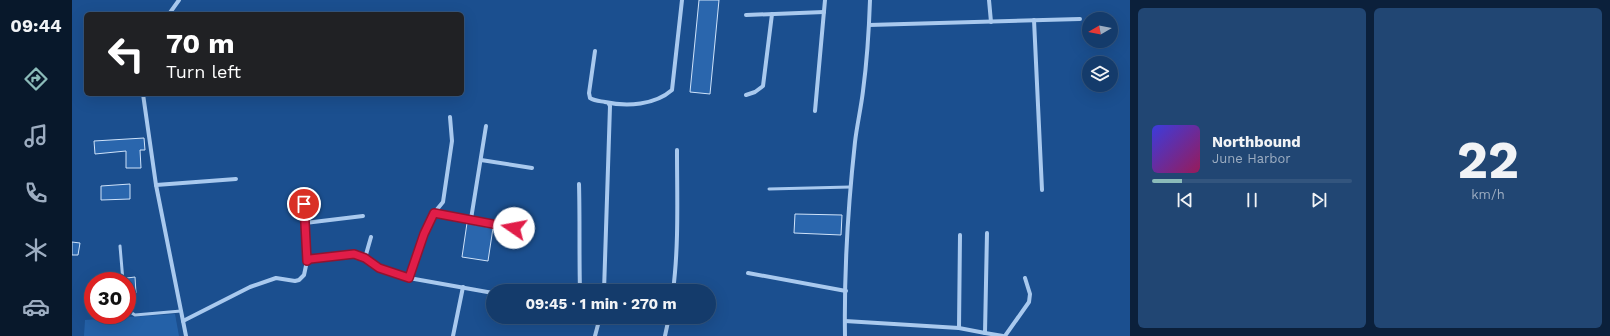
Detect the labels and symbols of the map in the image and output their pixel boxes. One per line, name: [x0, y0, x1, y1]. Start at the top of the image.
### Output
north arrow: [1082, 12, 1118, 48]
pin: [287, 187, 321, 221]
position arrow: [493, 207, 535, 249]
speed limit sign: 30: [84, 272, 136, 324]

